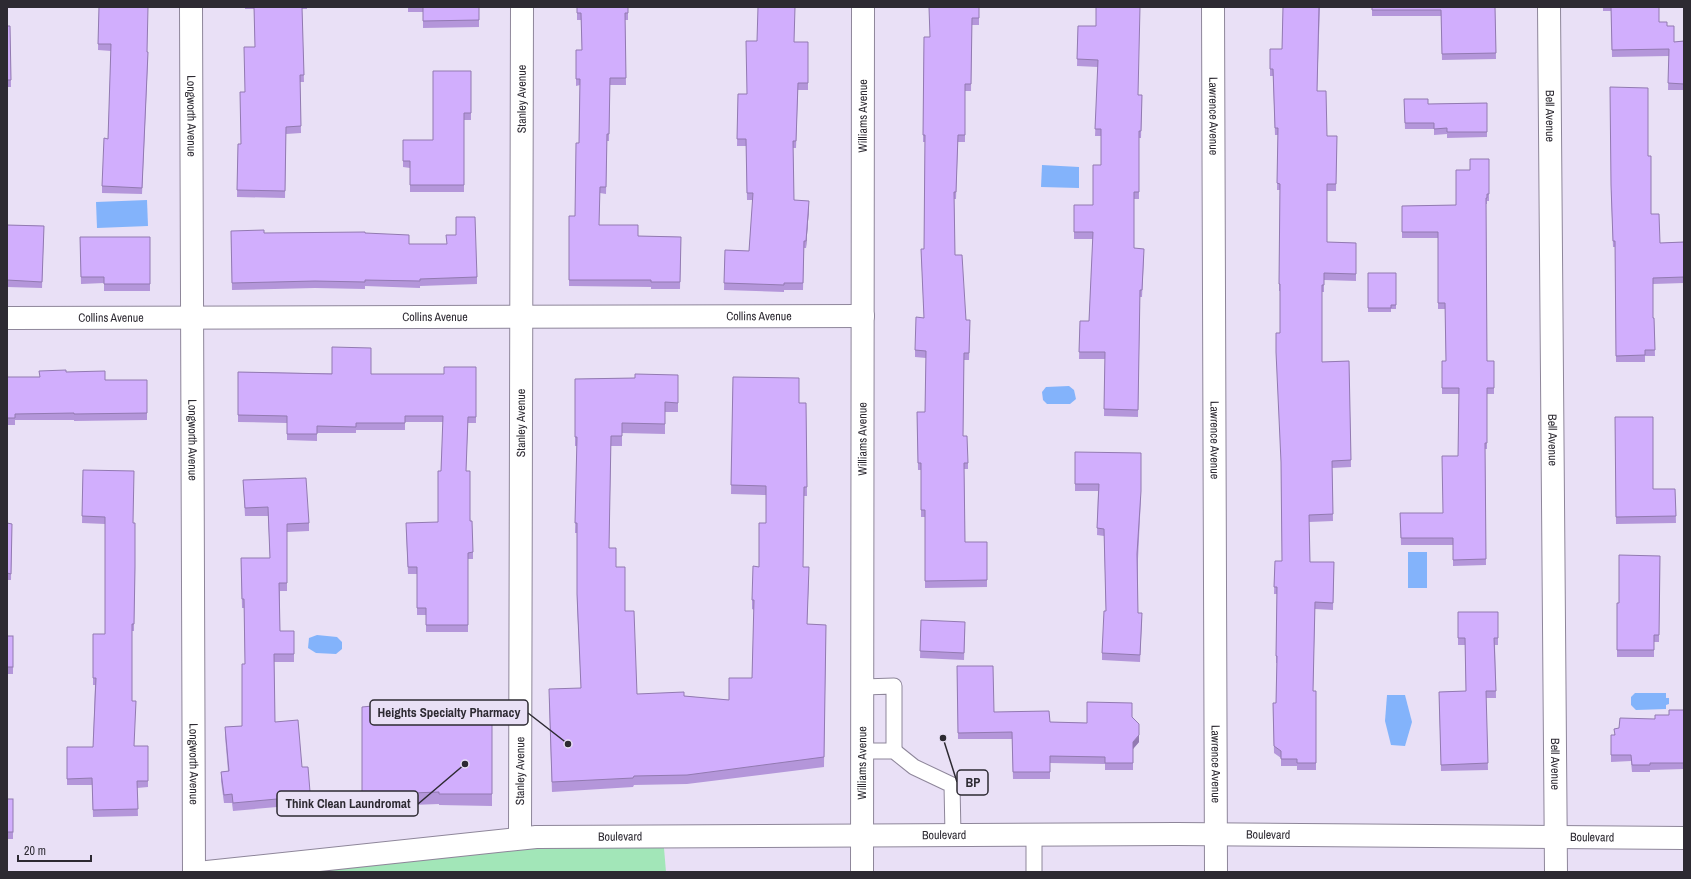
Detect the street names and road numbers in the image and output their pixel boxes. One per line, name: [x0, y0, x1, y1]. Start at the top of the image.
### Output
street label: Stanley Avenue: [514, 65, 530, 133]
street label: Longworth Avenue: [183, 75, 200, 157]
street label: Lawrence Avenue: [1205, 77, 1222, 155]
street label: Williams Avenue: [855, 79, 871, 153]
street label: Bell Avenue: [1542, 90, 1558, 142]
street label: Collins Avenue: [726, 308, 792, 324]
street label: Collins Avenue: [402, 309, 468, 325]
street label: Collins Avenue: [78, 310, 144, 326]
street label: Stanley Avenue: [513, 389, 529, 457]
street label: Longworth Avenue: [184, 399, 201, 481]
street label: Lawrence Avenue: [1206, 401, 1223, 479]
street label: Williams Avenue: [854, 402, 871, 476]
street label: Bell Avenue: [1544, 414, 1561, 466]
street label: Longworth Avenue: [185, 723, 202, 805]
street label: Lawrence Avenue: [1207, 725, 1224, 803]
street label: Williams Avenue: [854, 726, 870, 800]
street label: Stanley Avenue: [512, 737, 528, 805]
street label: Bell Avenue: [1547, 738, 1563, 790]
street label: Boulevard: [922, 827, 966, 843]
street label: Boulevard: [1246, 827, 1290, 843]
street label: Boulevard: [598, 829, 642, 845]
street label: Boulevard: [1570, 829, 1614, 845]

